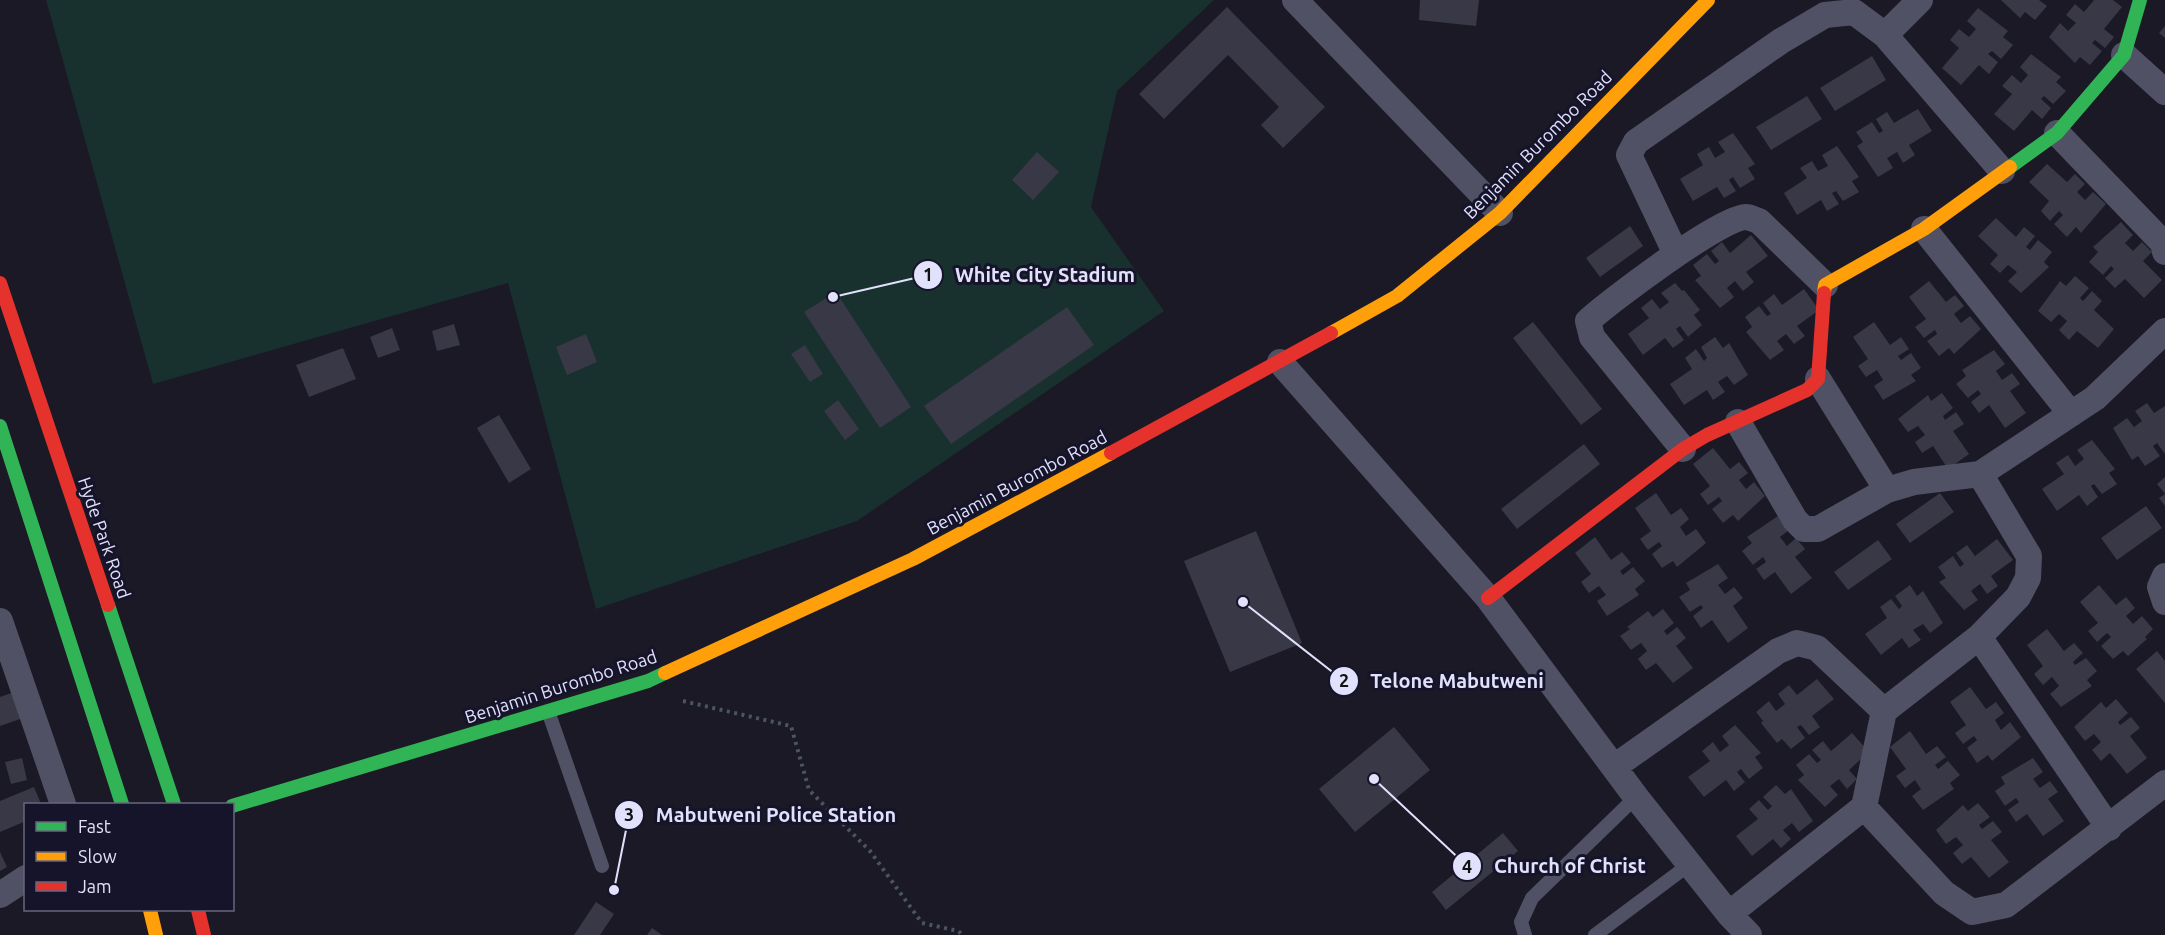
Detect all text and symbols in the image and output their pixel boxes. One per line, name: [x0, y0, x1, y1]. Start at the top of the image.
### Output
street label: Benjamin Burombo Road: [1459, 66, 1615, 222]
callout: White City Stadium: [913, 256, 1147, 294]
text: White City Stadium: [955, 263, 1135, 286]
text: 1: [923, 264, 933, 284]
street label: Benjamin Burombo Road: [923, 426, 1110, 538]
street label: Hyde Park Road: [75, 474, 135, 601]
street label: Benjamin Burombo Road: [462, 646, 659, 727]
callout: Telone Mabutweni: [1329, 662, 1556, 700]
text: Telone Mabutweni: [1370, 669, 1544, 692]
text: 2: [1339, 670, 1349, 690]
callout: Mabutweni Police Station: [614, 796, 908, 834]
legend: [24, 803, 234, 911]
text: Mabutweni Police Station: [656, 803, 896, 826]
text: 3: [624, 804, 634, 824]
text: Fast: [78, 816, 111, 836]
text: Slow: [78, 846, 117, 866]
callout: Church of Christ: [1452, 847, 1658, 885]
text: Church of Christ: [1494, 854, 1646, 877]
text: 4: [1462, 856, 1472, 876]
text: Jam: [78, 876, 112, 896]

